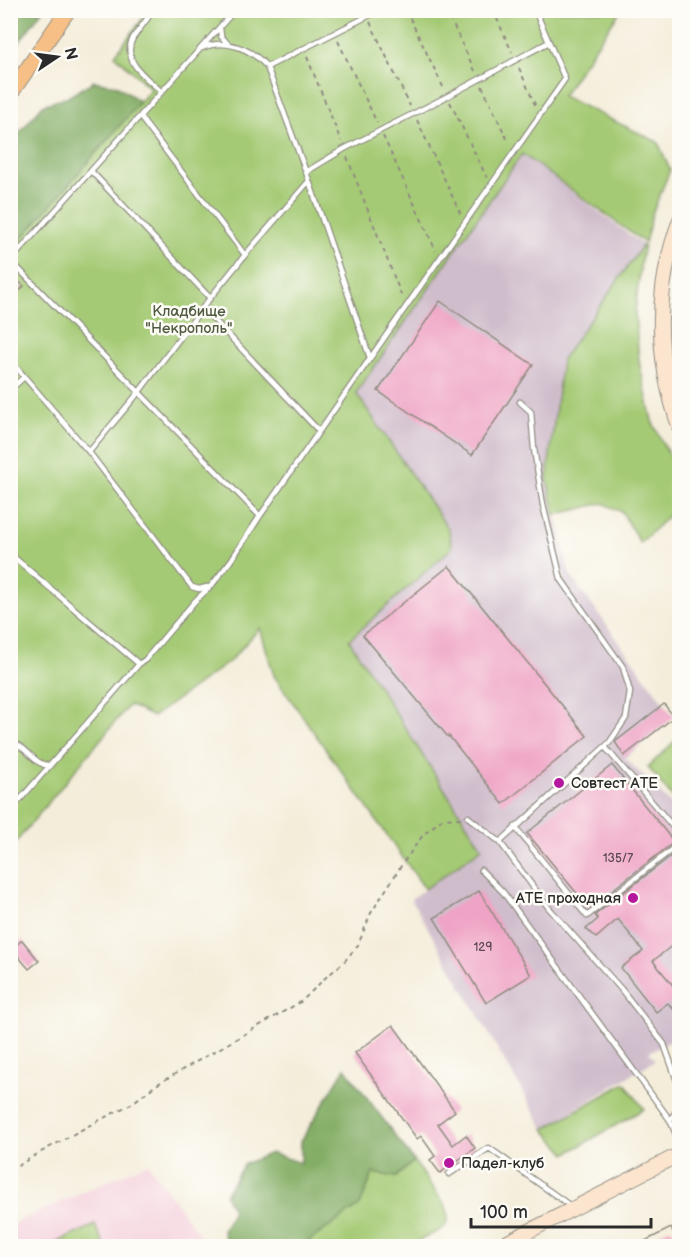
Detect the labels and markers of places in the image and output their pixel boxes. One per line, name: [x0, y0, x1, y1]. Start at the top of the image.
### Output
place label: Совтест АТЕ: [571, 774, 658, 793]
marker: Совтест АТЕ: [552, 776, 566, 790]
place label: АТЕ проходная: [515, 889, 621, 908]
marker: АТЕ проходная: [626, 891, 640, 905]
place label: Падел-клуб: [461, 1154, 544, 1173]
marker: Падел-клуб: [442, 1156, 456, 1170]

